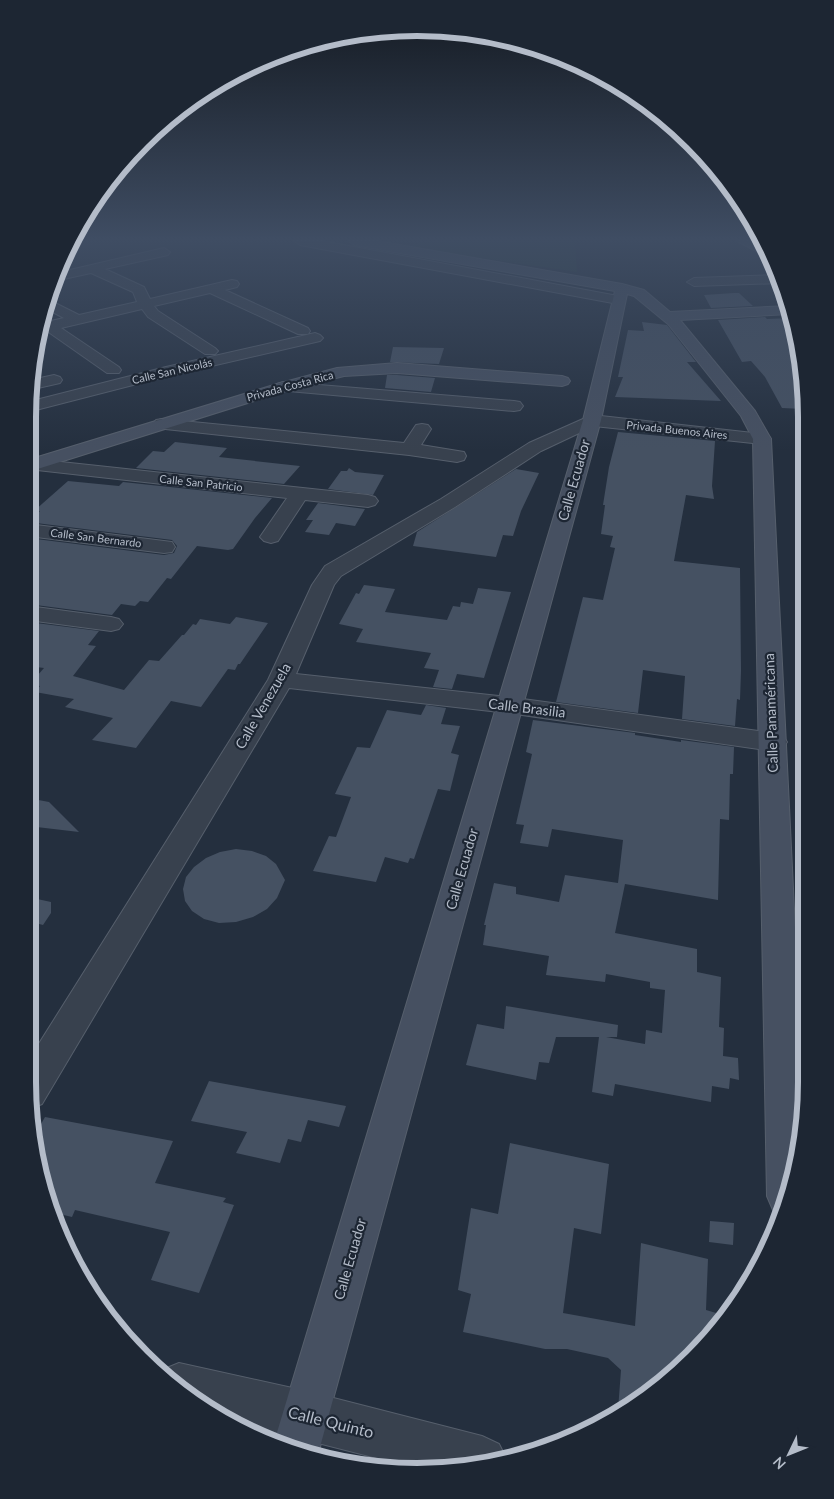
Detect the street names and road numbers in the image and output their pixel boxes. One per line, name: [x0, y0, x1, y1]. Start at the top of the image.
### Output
street label: Calle San Nicolás: [130, 355, 214, 386]
street label: Privada Costa Rica: [245, 368, 335, 403]
street label: Privada Buenos Aires: [626, 418, 728, 441]
street label: Calle Ecuador: [554, 437, 593, 523]
street label: Calle San Patricio: [159, 472, 243, 493]
street label: Calle San Bernardo: [50, 525, 142, 550]
street label: Calle Panaméricana: [760, 653, 781, 773]
street label: Calle Venezuela: [231, 660, 294, 752]
street label: Calle Brasilia: [487, 694, 567, 721]
street label: Calle Ecuador: [442, 826, 481, 912]
street label: Calle Ecuador: [330, 1216, 369, 1302]
street label: Calle Quinto: [286, 1402, 376, 1441]

